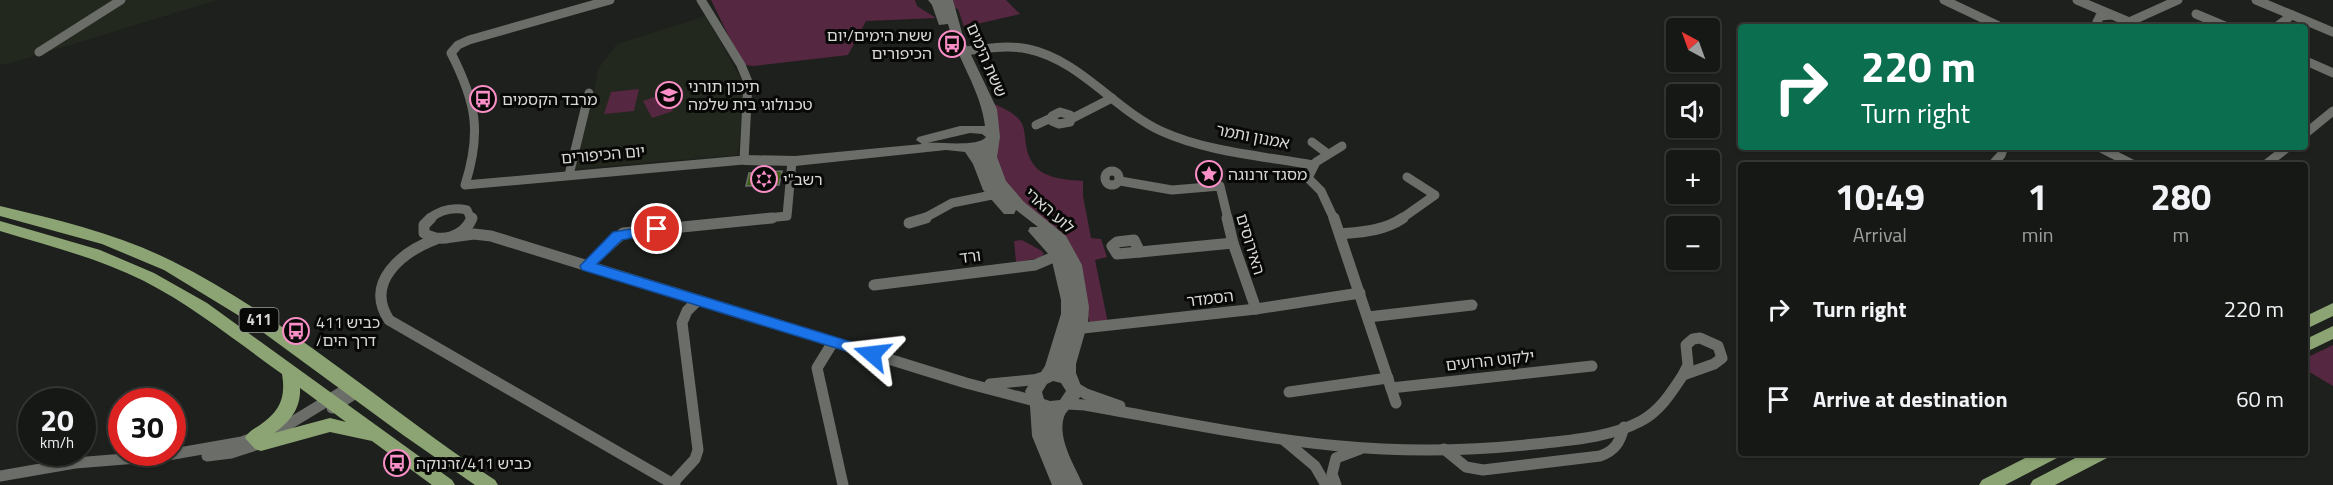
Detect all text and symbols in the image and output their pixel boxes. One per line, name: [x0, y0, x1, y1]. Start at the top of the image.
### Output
north arrow: [1666, 18, 1720, 72]
map controls: [1666, 18, 1720, 270]
street label: ששת הימים: [961, 19, 1013, 101]
place label: ששת הימים/יום הכיפורים: [827, 23, 932, 65]
bus stop icon: ששת הימים/יום הכיפורים: [937, 29, 967, 59]
text: 220 m: [1861, 34, 1976, 98]
icon: right: [1762, 48, 1840, 126]
place label: תיכון תורני טכנולוגי בית שלמה: [688, 74, 813, 116]
school or university icon: תיכון תורני טכנולוגי בית שלמה: [654, 80, 684, 110]
bus stop icon: מרבד הקסמים: [468, 84, 498, 114]
button: sound: [1666, 84, 1720, 138]
place label: מרבד הקסמים: [502, 87, 598, 111]
text: Turn right: [1861, 92, 1970, 133]
street label: אמנון ותמר: [1214, 117, 1292, 155]
street label: יום הכיפורים: [560, 138, 646, 170]
button: +: [1666, 150, 1720, 204]
place icon: מסגד זרנוגה: [1194, 159, 1224, 189]
place label: מסגד זרנוגה: [1228, 162, 1307, 186]
synagogue icon: רשב"י: [749, 164, 779, 194]
place label: רשב"י: [783, 167, 823, 191]
text: 10:49: [1835, 169, 1925, 224]
text: 1: [2028, 169, 2048, 224]
text: 280: [2151, 169, 2211, 224]
street label: לוע הארי: [1020, 181, 1080, 239]
pin: [631, 203, 682, 254]
street label: האירוסים: [1230, 210, 1272, 278]
icon: arrive: [640, 212, 673, 245]
button: −: [1666, 216, 1720, 270]
text: Arrival: [1853, 219, 1907, 250]
text: min: [2022, 219, 2054, 250]
text: m: [2172, 219, 2189, 250]
street label: ורד: [958, 243, 982, 269]
street label: הסמדר: [1185, 283, 1235, 313]
text: Turn right: [1813, 292, 1907, 326]
text: 220 m: [2224, 292, 2284, 326]
icon: right: [1762, 293, 1795, 326]
road number: 411: [240, 308, 278, 332]
place label: כביש 411 /דרך הים: [316, 310, 380, 352]
bus stop icon: כביש 411 /דרך הים: [281, 316, 311, 346]
position arrow: [840, 322, 904, 386]
street label: ילקוט הרועים: [1444, 343, 1536, 377]
text: Arrive at destination: [1813, 382, 2008, 416]
text: 60 m: [2236, 382, 2284, 416]
icon: arrive: [1762, 383, 1795, 416]
speed limit sign: 30: [108, 388, 186, 466]
text: 20: [40, 397, 74, 443]
text: km/h: [40, 431, 74, 454]
bus stop icon: כביש 411/זרנוקה: [382, 448, 412, 478]
place label: כביש 411/זרנוקה: [416, 451, 531, 475]

